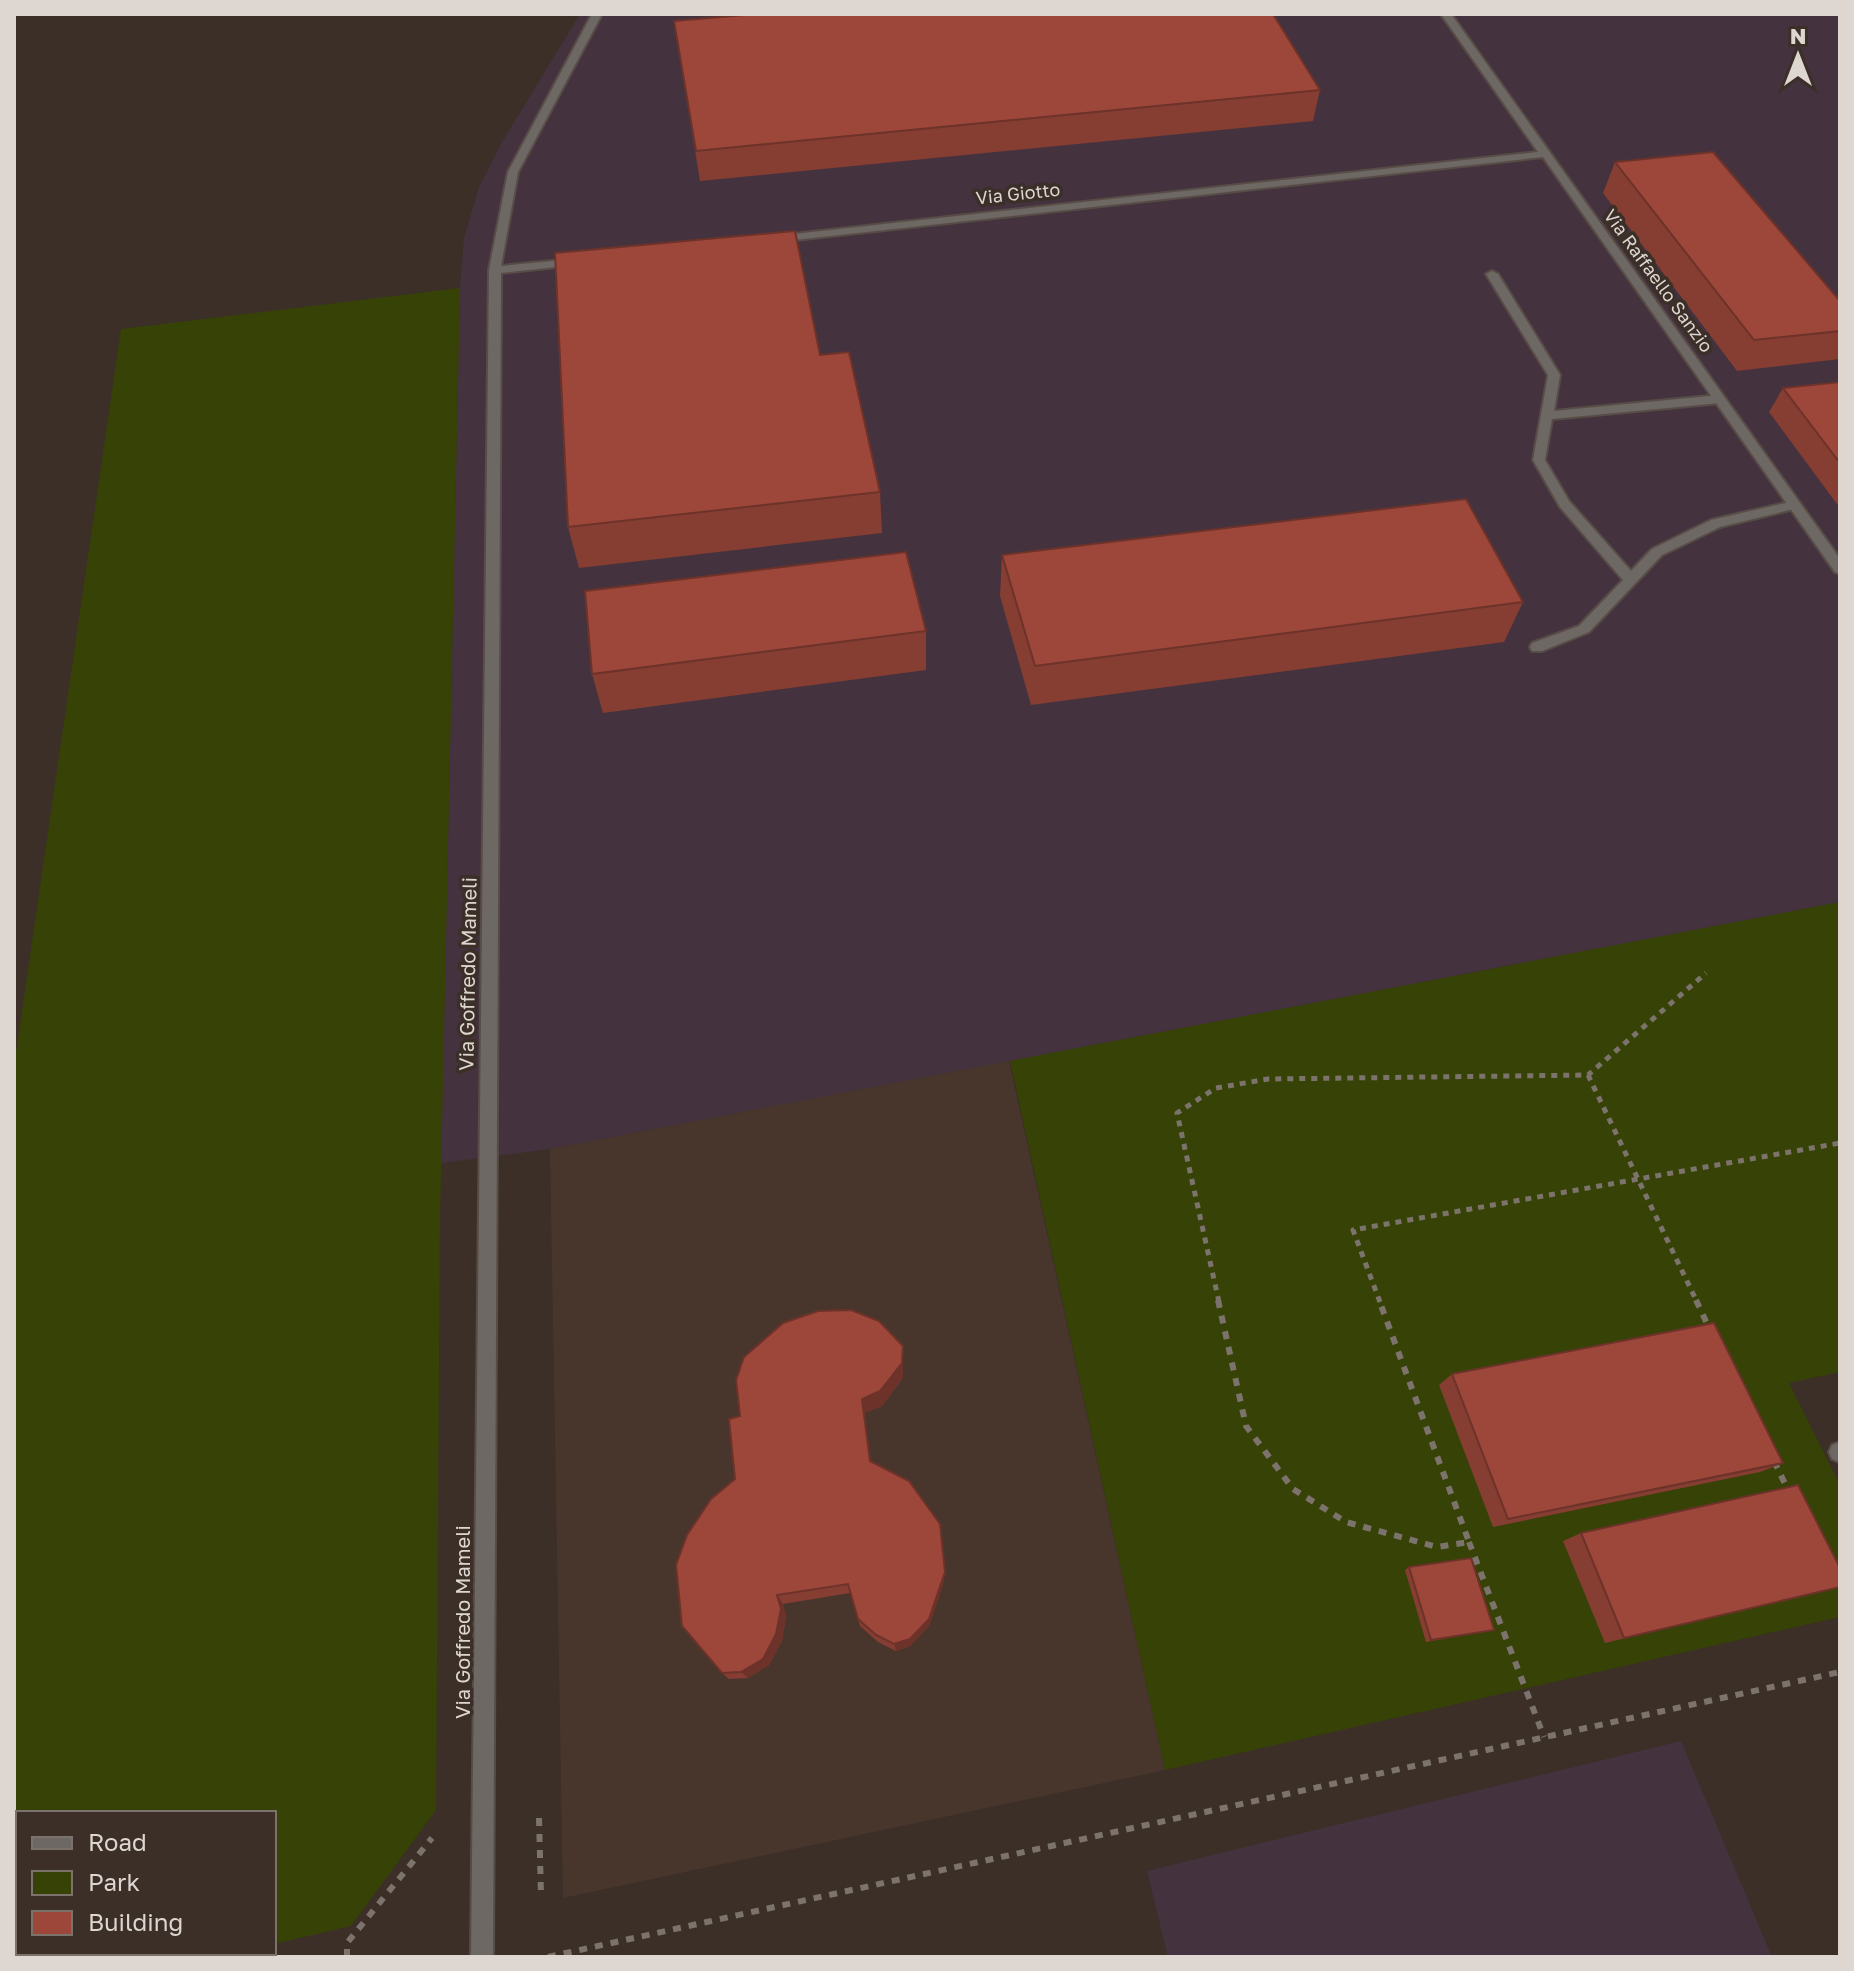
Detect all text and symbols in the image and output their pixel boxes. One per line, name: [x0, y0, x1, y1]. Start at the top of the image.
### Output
north arrow: [1758, 16, 1838, 96]
text: N: [1790, 22, 1806, 49]
street label: Via Giotto: [975, 178, 1061, 208]
street label: Via Raffaello Sanzio: [1599, 205, 1718, 356]
street label: Via Goffredo Mameli: [453, 877, 481, 1071]
street label: Via Goffredo Mameli: [450, 1525, 474, 1719]
legend: [16, 1811, 276, 1955]
text: Road: [88, 1827, 147, 1856]
text: Park: [88, 1867, 140, 1896]
text: Building: [88, 1907, 183, 1936]

